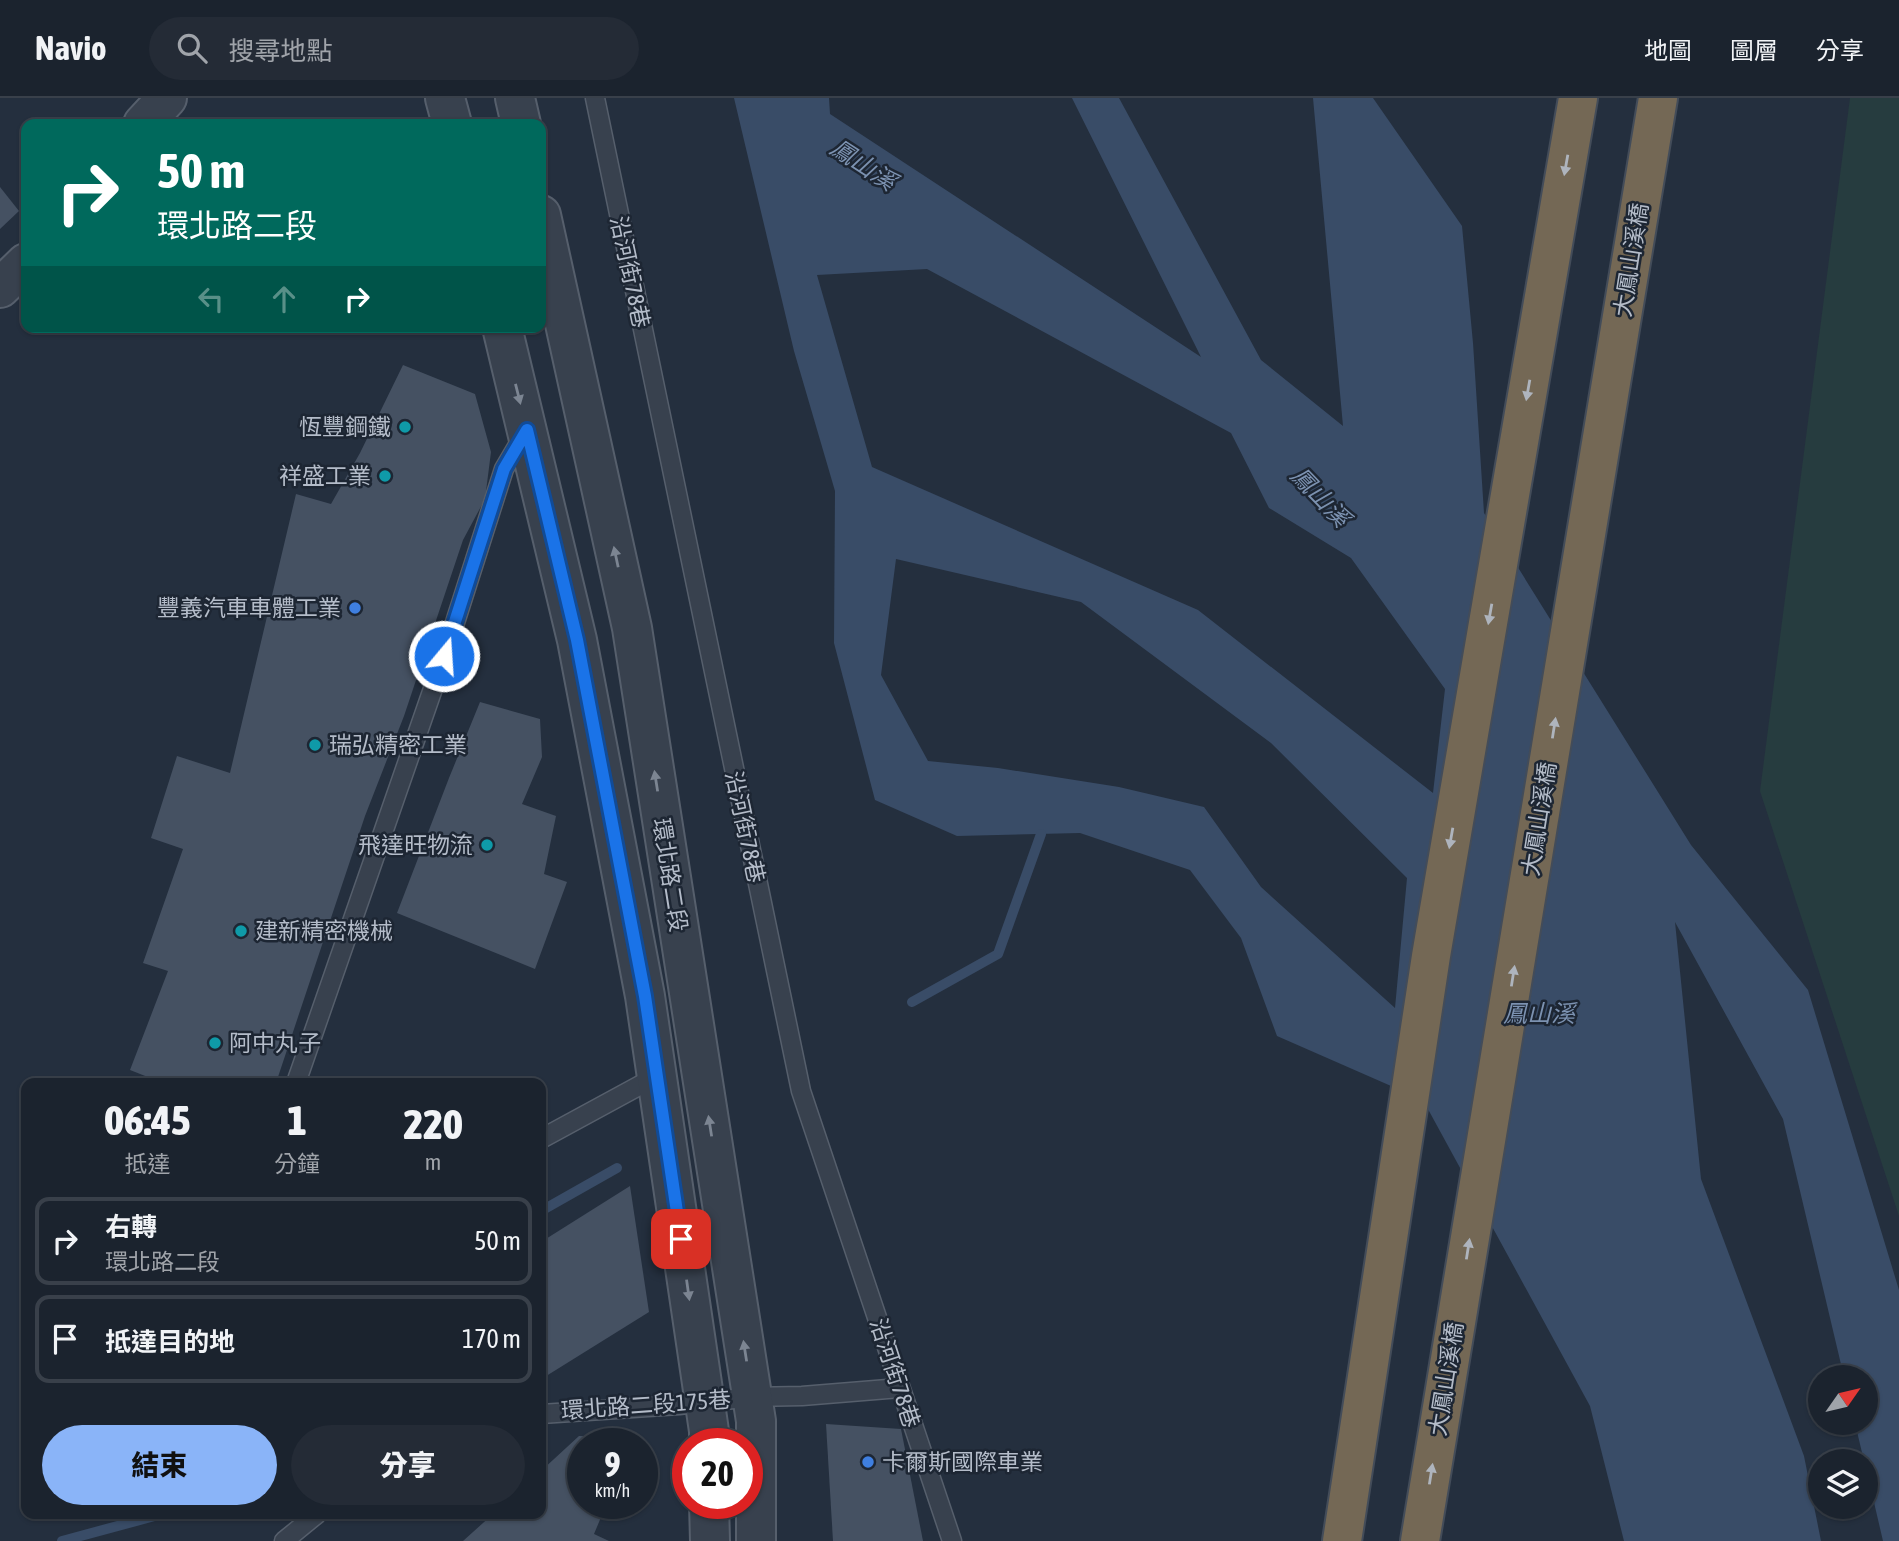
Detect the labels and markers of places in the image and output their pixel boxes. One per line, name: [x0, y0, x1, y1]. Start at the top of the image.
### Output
place label: 恆豐鋼鐵: [299, 414, 391, 440]
marker: 恆豐鋼鐵: [397, 419, 413, 435]
place label: 祥盛工業: [279, 463, 371, 489]
marker: 祥盛工業: [377, 468, 393, 484]
place label: 豐義汽車車體工業: [157, 595, 341, 621]
marker: 豐義汽車車體工業: [347, 600, 363, 616]
place label: 瑞弘精密工業: [329, 732, 467, 758]
marker: 瑞弘精密工業: [307, 737, 323, 753]
place label: 飛達旺物流: [358, 832, 473, 858]
marker: 飛達旺物流: [479, 837, 495, 853]
place label: 建新精密機械: [255, 918, 393, 944]
marker: 建新精密機械: [233, 923, 249, 939]
place label: 阿中丸子: [229, 1030, 321, 1056]
marker: 阿中丸子: [207, 1035, 223, 1051]
pin: [651, 1209, 711, 1269]
place label: 卡爾斯國際車業: [882, 1449, 1043, 1475]
marker: 卡爾斯國際車業: [860, 1454, 876, 1470]

